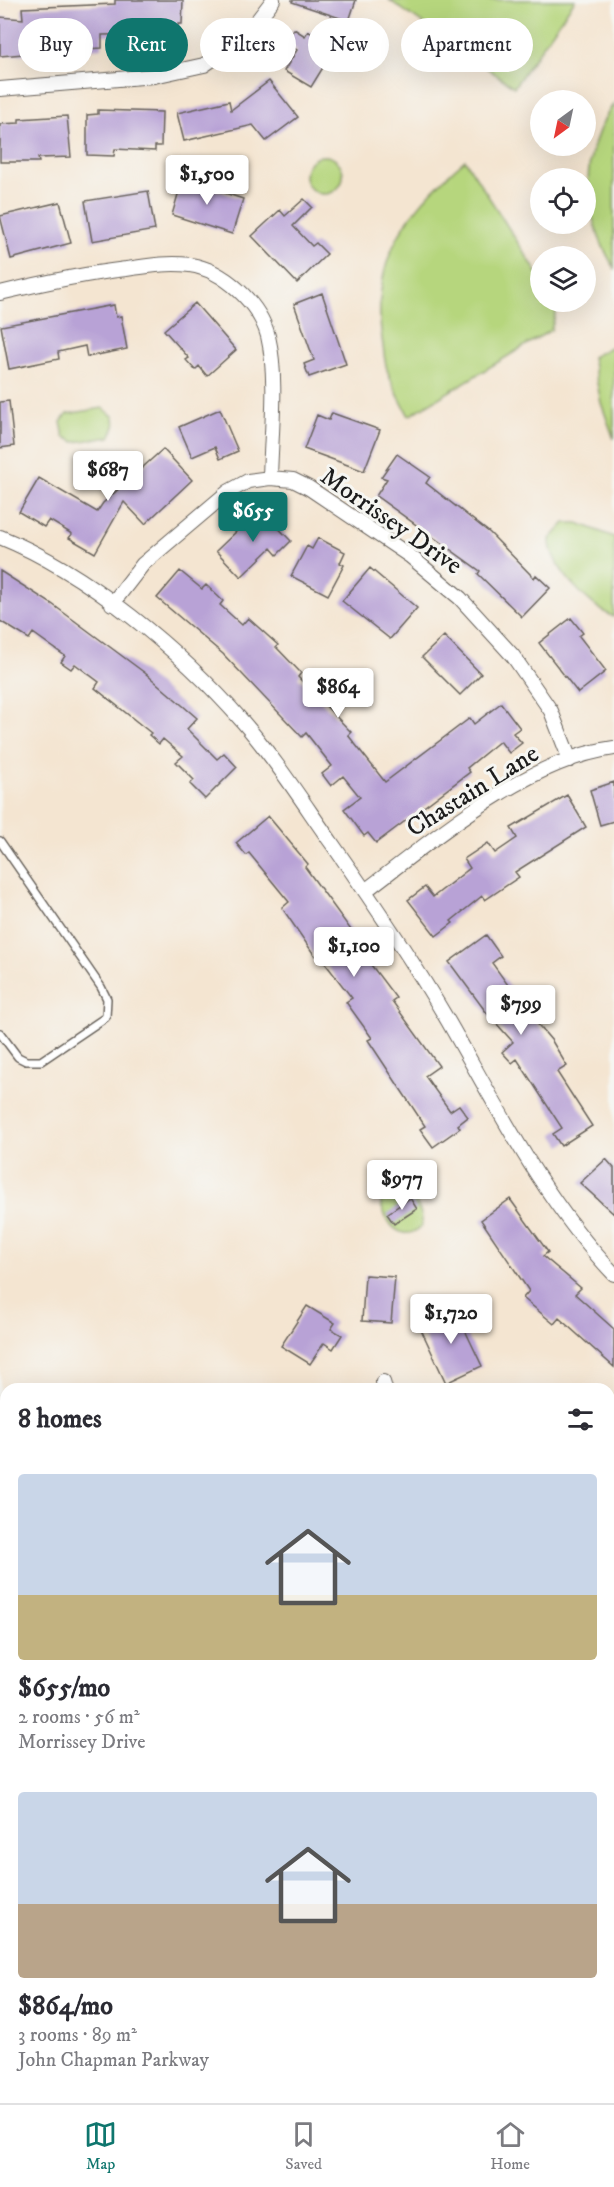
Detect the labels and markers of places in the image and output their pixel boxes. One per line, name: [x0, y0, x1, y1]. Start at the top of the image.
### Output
pin: $1,500: [158, 155, 256, 206]
pin: $687: [72, 451, 144, 502]
pin: $655: [217, 492, 289, 543]
pin: $864: [302, 668, 374, 719]
pin: $1,100: [305, 927, 403, 978]
pin: $799: [485, 985, 557, 1036]
pin: $977: [366, 1160, 438, 1211]
pin: $1,720: [402, 1294, 500, 1345]

